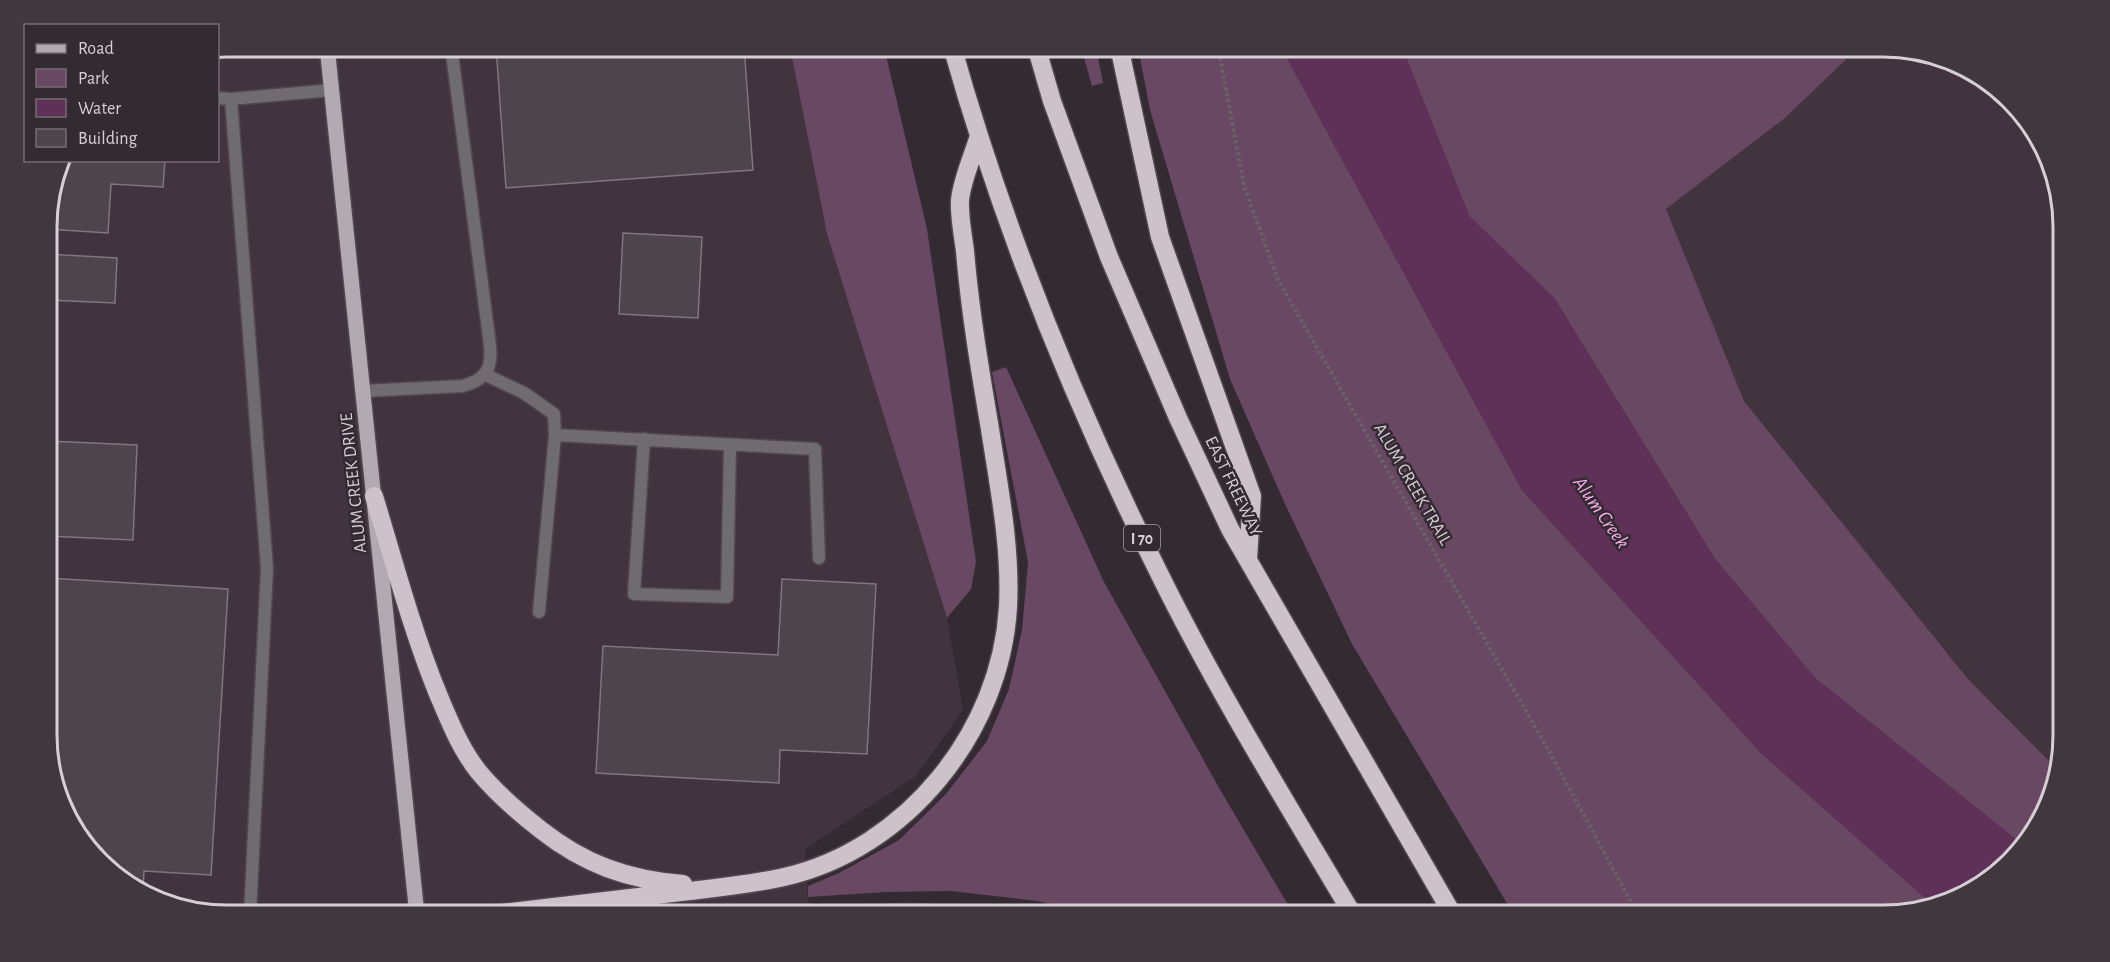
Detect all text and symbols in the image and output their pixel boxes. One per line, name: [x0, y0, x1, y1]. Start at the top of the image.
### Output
legend: [24, 24, 219, 162]
text: Road: [78, 40, 114, 58]
text: Park: [78, 70, 110, 88]
text: Water: [78, 100, 121, 118]
text: Building: [78, 130, 138, 148]
street label: ALUM CREEK DRIVE: [338, 412, 370, 554]
street label: ALUM CREEK TRAIL: [1370, 421, 1455, 549]
street label: EAST FREEWAY: [1201, 434, 1265, 540]
water label: Alum Creek: [1569, 472, 1633, 552]
road number: I 70: [1124, 525, 1160, 551]

